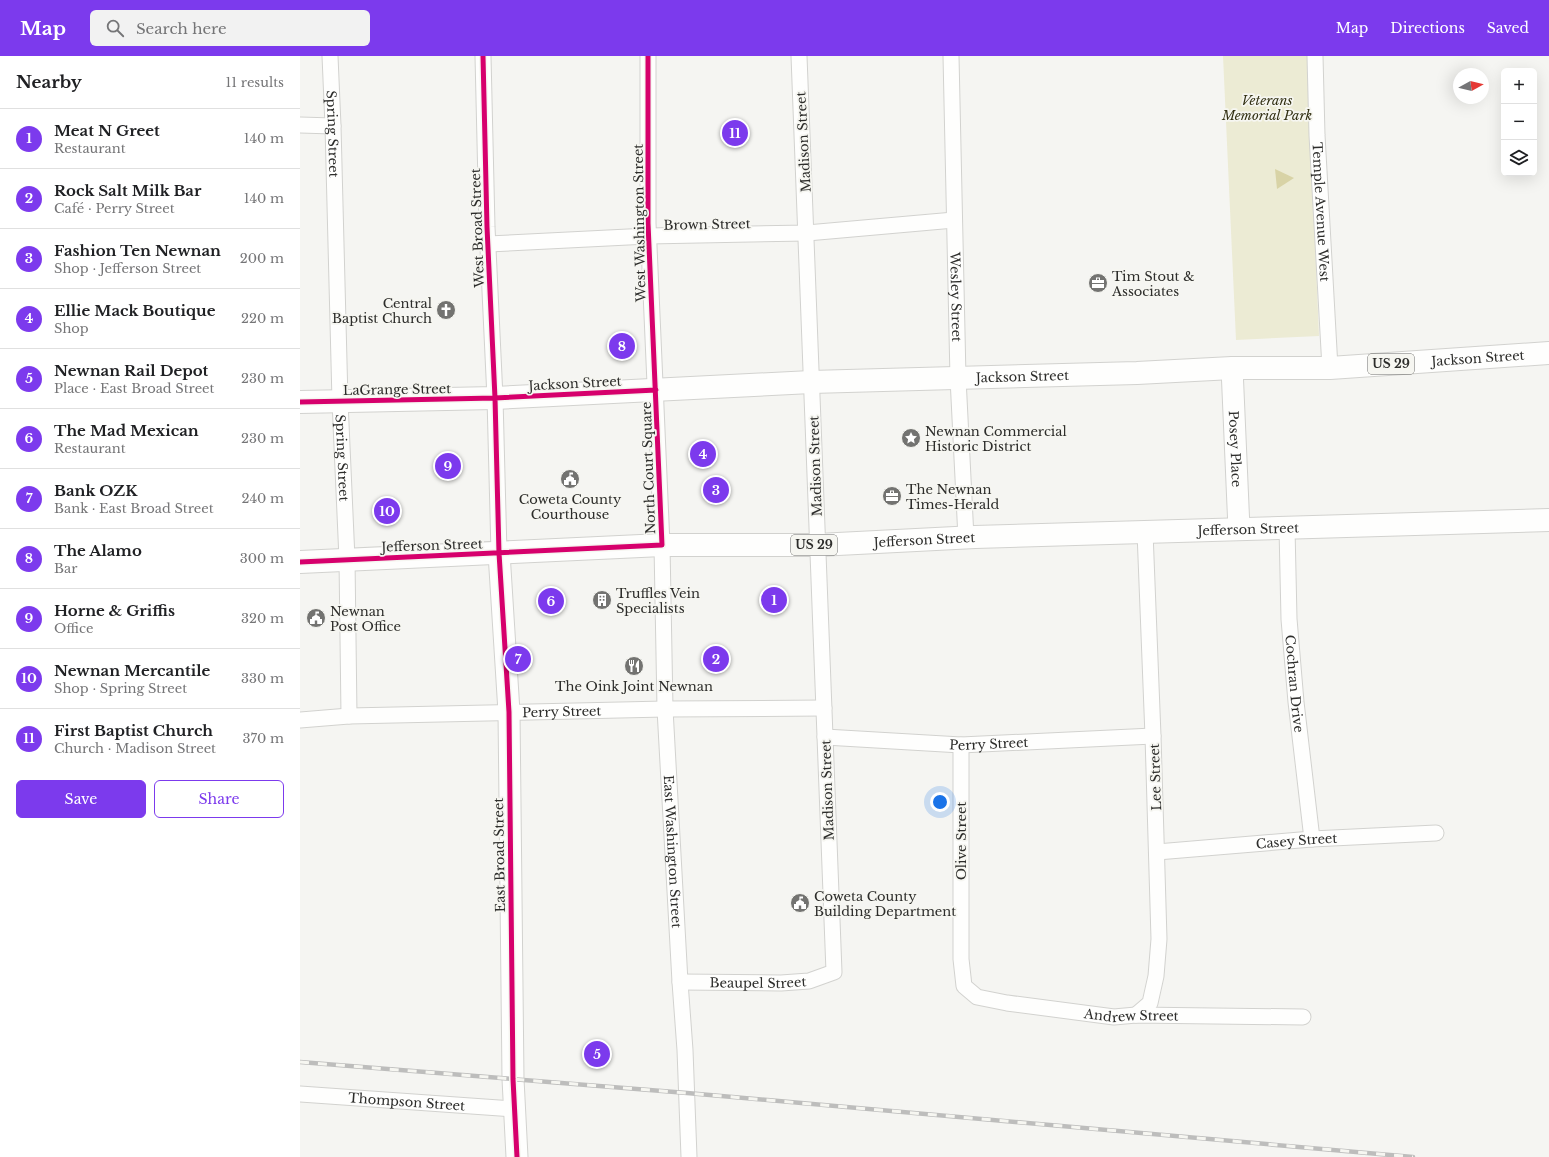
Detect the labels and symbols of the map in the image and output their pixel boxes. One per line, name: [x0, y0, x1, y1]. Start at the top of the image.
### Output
north arrow: [1453, 68, 1489, 104]
street label: Spring Street: [322, 90, 342, 178]
street label: Madison Street: [792, 91, 815, 193]
park label: Veterans Memorial Park: [1221, 92, 1312, 124]
pin: 11: [722, 118, 748, 148]
street label: Temple Avenue West: [1308, 142, 1333, 282]
street label: West Washington Street: [630, 144, 649, 303]
street label: West Broad Street: [467, 168, 488, 289]
street label: Brown Street: [663, 215, 751, 234]
street label: Wesley Street: [946, 251, 965, 342]
place label: Tim Stout & Associates: [1111, 268, 1195, 300]
office icon: Tim Stout & Associates: [1087, 272, 1109, 294]
place label: Central Baptist Church: [332, 295, 432, 327]
church icon: Central Baptist Church: [435, 299, 457, 321]
pin: 8: [609, 331, 635, 361]
street label: Jackson Street: [1429, 347, 1525, 370]
road number: US 29: [1368, 354, 1414, 374]
street label: Jackson Street: [974, 367, 1069, 386]
street label: Jackson Street: [526, 373, 622, 395]
street label: LaGrange Street: [343, 380, 451, 399]
street label: North Court Square: [638, 402, 659, 534]
street label: Posey Place: [1225, 410, 1245, 488]
street label: Spring Street: [332, 414, 352, 502]
street label: Madison Street: [805, 415, 826, 517]
place label: Newnan Commercial Historic District: [925, 423, 1067, 455]
place icon: Newnan Commercial Historic District: [900, 427, 922, 449]
pin: 4: [690, 439, 716, 469]
pin: 9: [435, 451, 461, 481]
public building icon: Coweta County Courthouse: [559, 468, 581, 490]
pin: 3: [703, 475, 729, 505]
place label: The Newnan Times-Herald: [906, 481, 999, 513]
office icon: The Newnan Times-Herald: [881, 485, 903, 507]
place label: Coweta County Courthouse: [519, 491, 622, 523]
pin: 10: [374, 496, 400, 526]
street label: Jefferson Street: [1195, 519, 1299, 539]
street label: Jefferson Street: [871, 529, 976, 551]
street label: Jefferson Street: [379, 535, 483, 556]
road number: US 29: [791, 535, 837, 555]
place label: Truffles Vein Specialists: [616, 585, 700, 617]
pin: 1: [761, 585, 787, 615]
pin: 6: [538, 586, 564, 616]
building icon: Truffles Vein Specialists: [591, 589, 613, 611]
place label: Newnan Post Office: [330, 603, 401, 635]
public building icon: Newnan Post Office: [305, 607, 327, 629]
street label: Cochran Drive: [1281, 634, 1308, 734]
pin: 7: [505, 644, 531, 674]
pin: 2: [703, 644, 729, 674]
restaurant icon: The Oink Joint Newnan: [623, 655, 645, 677]
place label: The Oink Joint Newnan: [555, 678, 713, 695]
street label: Perry Street: [522, 702, 602, 721]
street label: Perry Street: [949, 734, 1029, 754]
street label: Madison Street: [817, 739, 838, 841]
street label: Lee Street: [1146, 743, 1165, 811]
street label: East Washington Street: [660, 774, 685, 929]
your location: [930, 792, 950, 812]
street label: East Broad Street: [490, 798, 509, 912]
street label: Olive Street: [953, 802, 970, 880]
street label: Casey Street: [1255, 830, 1338, 853]
place label: Coweta County Building Department: [814, 888, 956, 920]
public building icon: Coweta County Building Department: [789, 892, 811, 914]
street label: Beaupel Street: [710, 973, 807, 992]
street label: Andrew Street: [1082, 1005, 1179, 1026]
pin: 5: [584, 1039, 610, 1069]
street label: Thompson Street: [348, 1089, 466, 1115]

